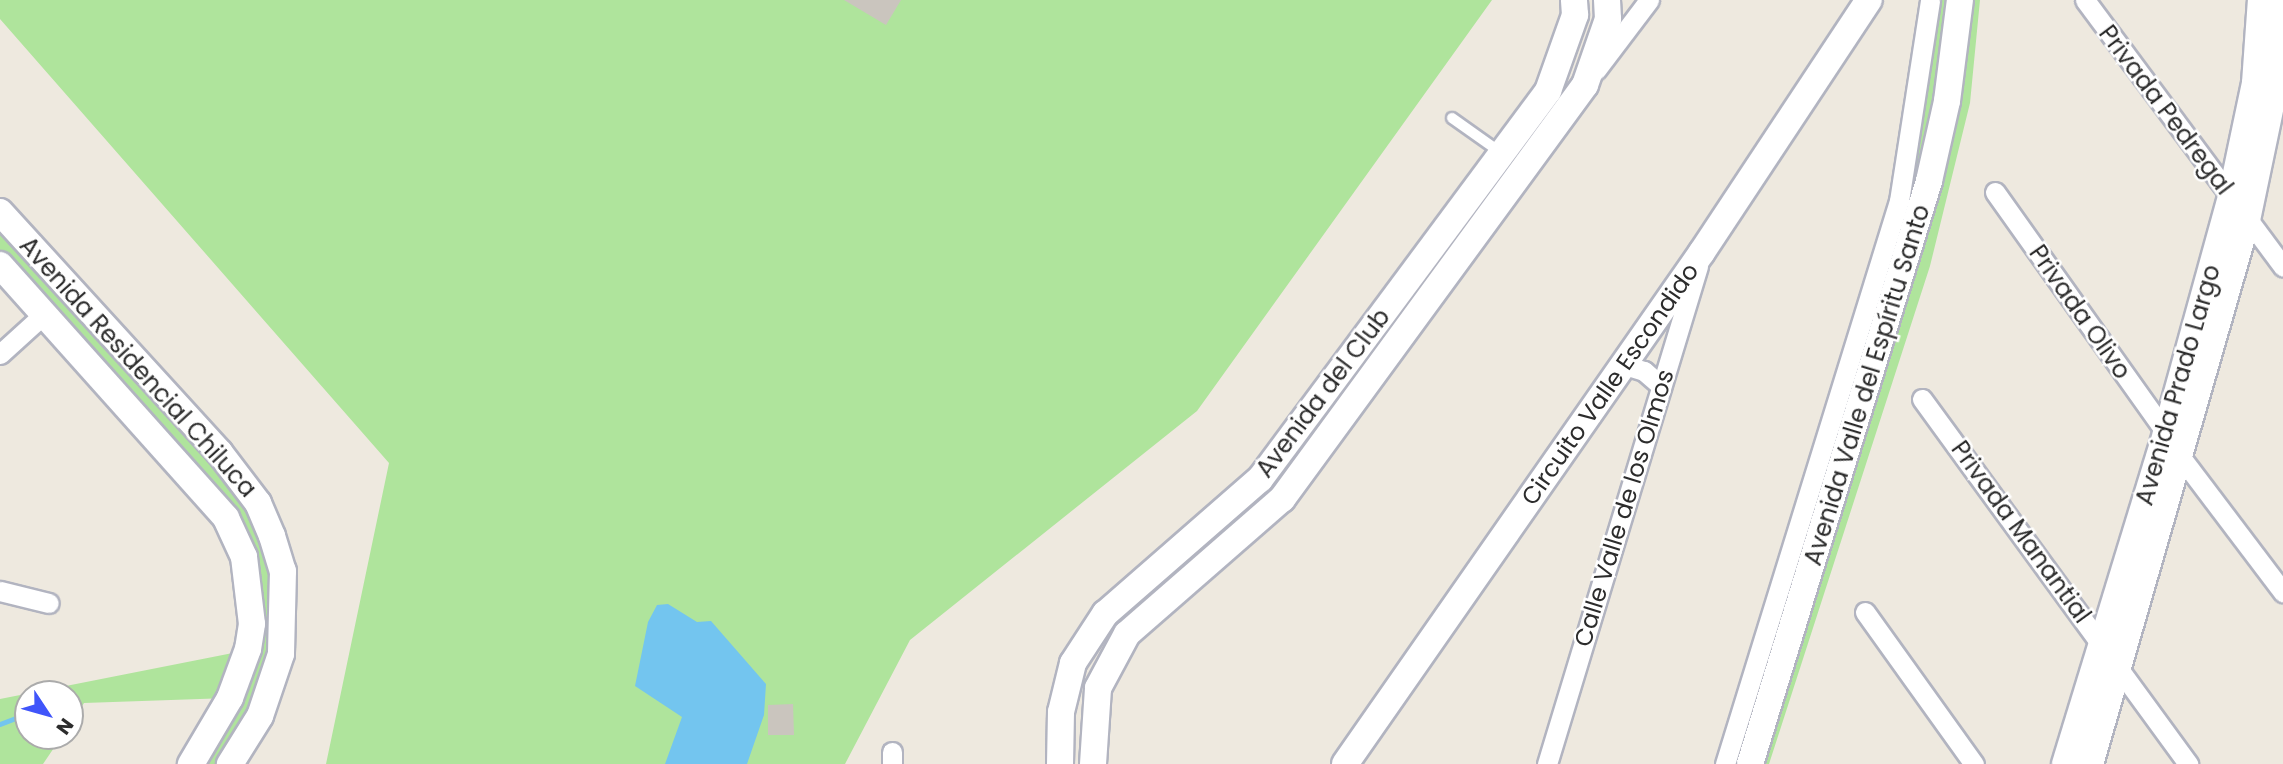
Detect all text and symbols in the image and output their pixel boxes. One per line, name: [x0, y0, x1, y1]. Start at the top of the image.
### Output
street label: Privada Pedregal: [2093, 20, 2239, 200]
street label: Avenida Valle del Espíritu Santo: [1798, 201, 1936, 569]
street label: Avenida Residencial Chiluca: [14, 231, 262, 503]
street label: Privada Olivo: [2023, 240, 2137, 384]
street label: Circuito Valle Escondido: [1515, 257, 1705, 511]
street label: Avenida Prado Largo: [2130, 261, 2226, 509]
street label: Avenida del Club: [1250, 303, 1396, 483]
street label: Calle Valle de los Olmos: [1568, 366, 1680, 650]
street label: Privada Manantial: [1945, 435, 2097, 629]
north arrow: [14, 680, 84, 750]
text: N: [50, 713, 80, 740]

